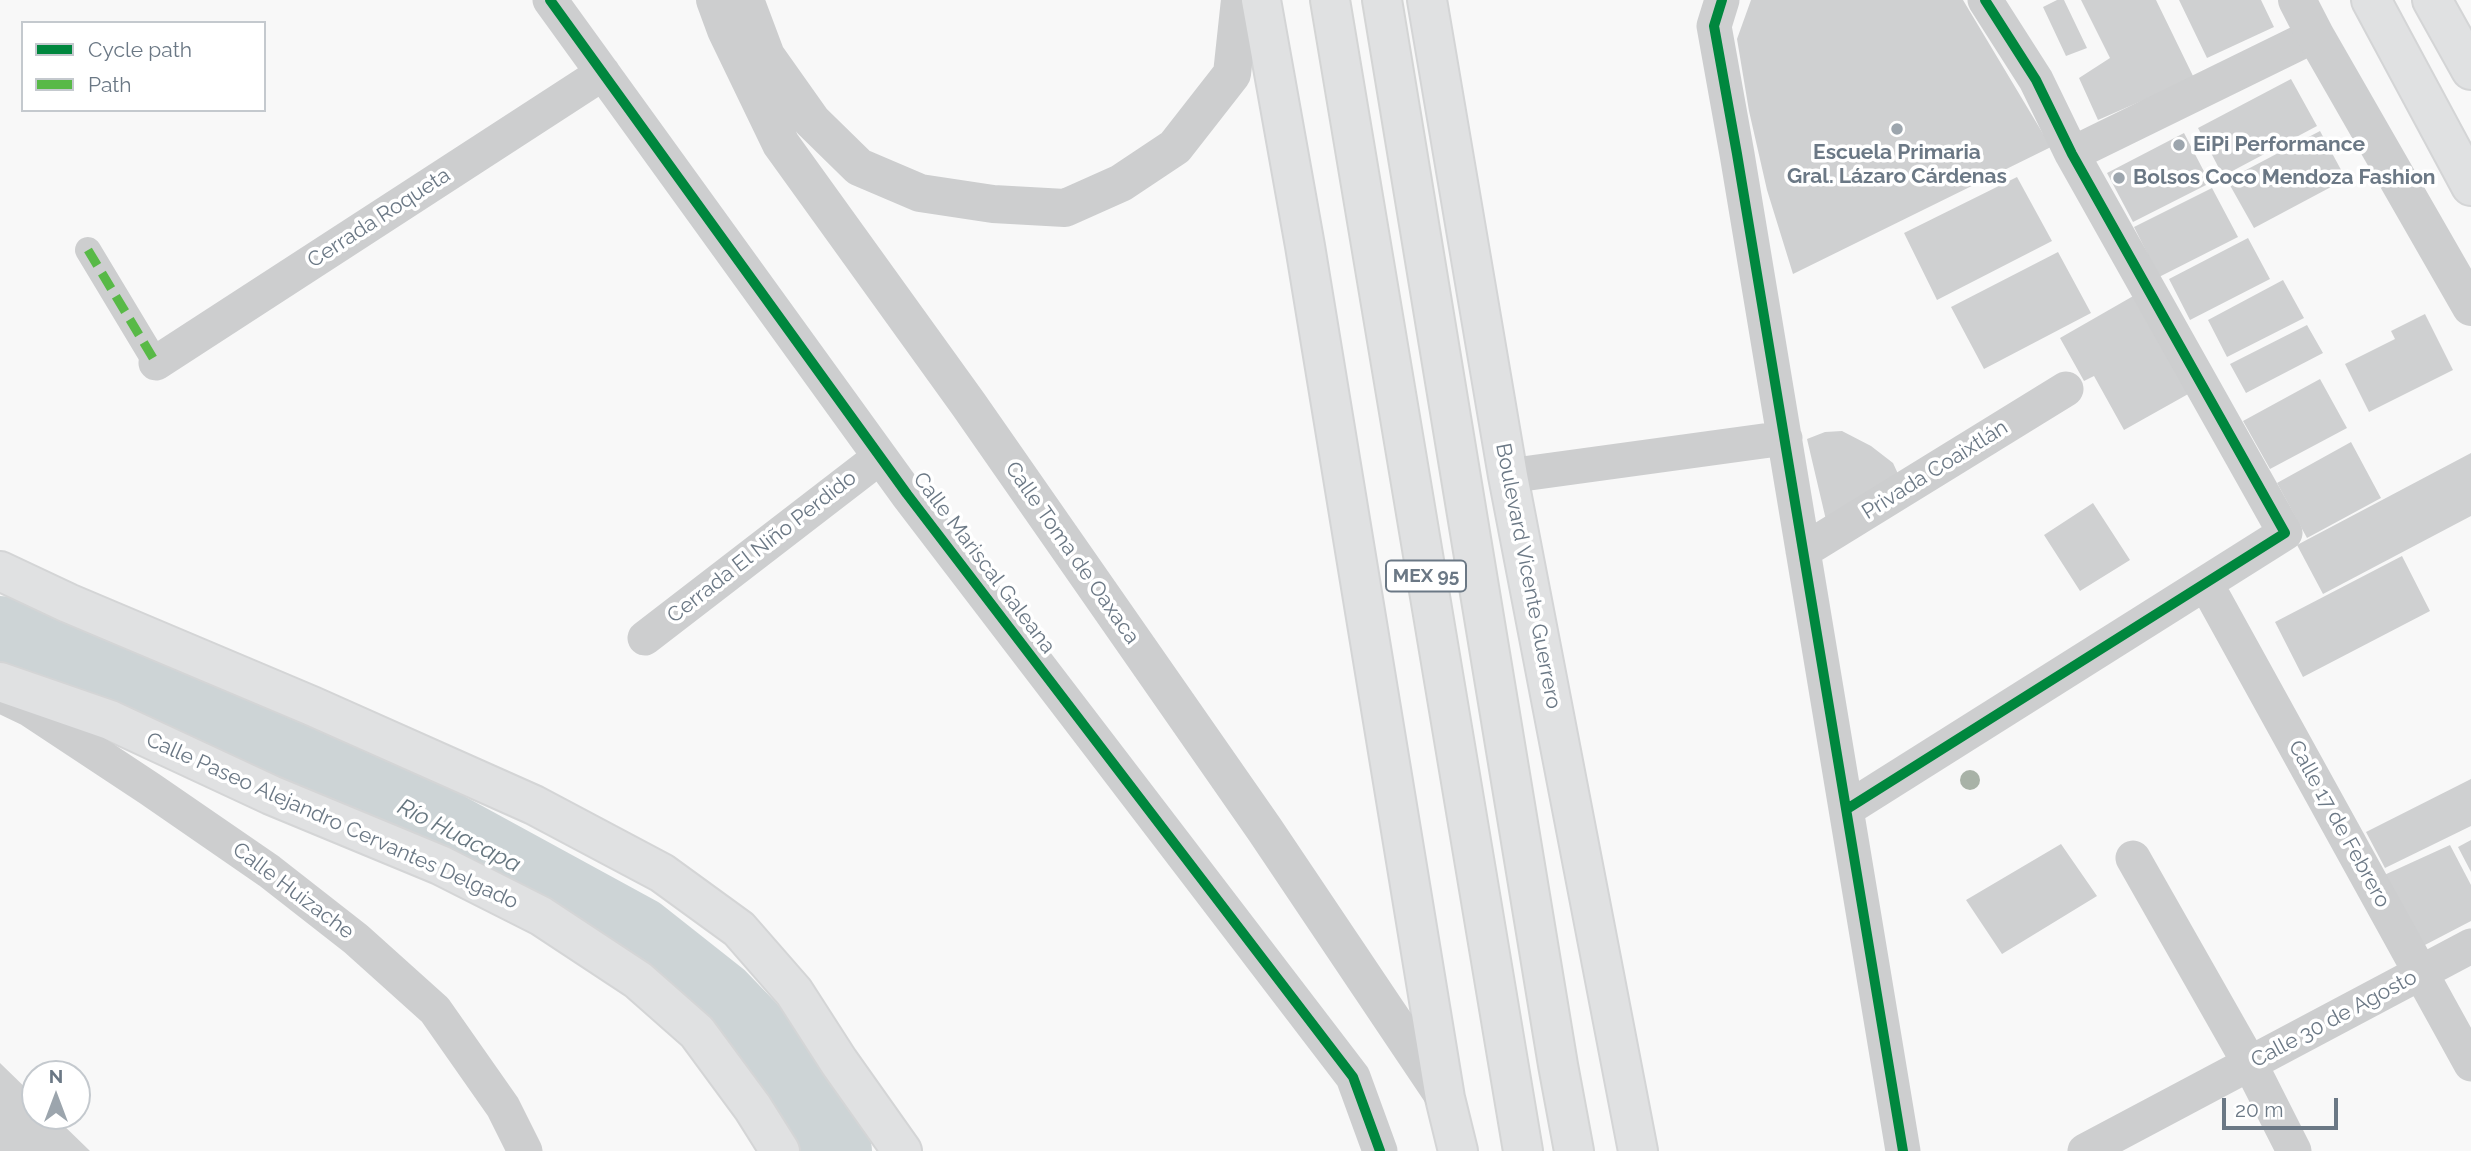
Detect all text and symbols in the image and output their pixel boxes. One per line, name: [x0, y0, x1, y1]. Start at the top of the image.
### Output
legend: [21, 21, 266, 112]
text: Cycle path: [88, 37, 192, 62]
text: Path: [88, 72, 132, 97]
marker: Escuela Primaria Gral. Lázaro Cárdenas: [1889, 121, 1905, 137]
place label: EiPi Performance: [2193, 132, 2365, 158]
marker: EiPi Performance: [2171, 137, 2187, 153]
place label: Escuela Primaria Gral. Lázaro Cárdenas: [1787, 140, 2007, 190]
street label: Cerrada Roqueta: [303, 163, 455, 273]
place label: Bolsos Coco Mendoza Fashion: [2133, 165, 2436, 191]
marker: Bolsos Coco Mendoza Fashion: [2111, 170, 2127, 186]
street label: Privada Coaixtlán: [1857, 415, 2013, 525]
street label: Boulevard Vicente Guerrero: [1490, 441, 1566, 711]
street label: Calle Toma de Oaxaca: [1000, 457, 1144, 649]
street label: Cerrada El Niño Perdido: [662, 465, 862, 629]
street label: Calle Mariscal Galeana: [908, 467, 1060, 659]
road number: MEX 95: [1386, 561, 1466, 592]
street label: Calle Paseo Alejandro Cervantes Delgado: [142, 727, 522, 915]
street label: Calle 17 de Febrero: [2283, 736, 2395, 912]
water label: Río Huacapa: [393, 793, 525, 879]
street label: Calle Huizache: [227, 837, 359, 945]
street label: Calle 30 de Agosto: [2247, 965, 2421, 1073]
north arrow: [21, 1060, 91, 1130]
text: N: [49, 1065, 63, 1087]
scale bar: [2226, 1084, 2342, 1128]
text: 20 m: [2235, 1097, 2283, 1122]

